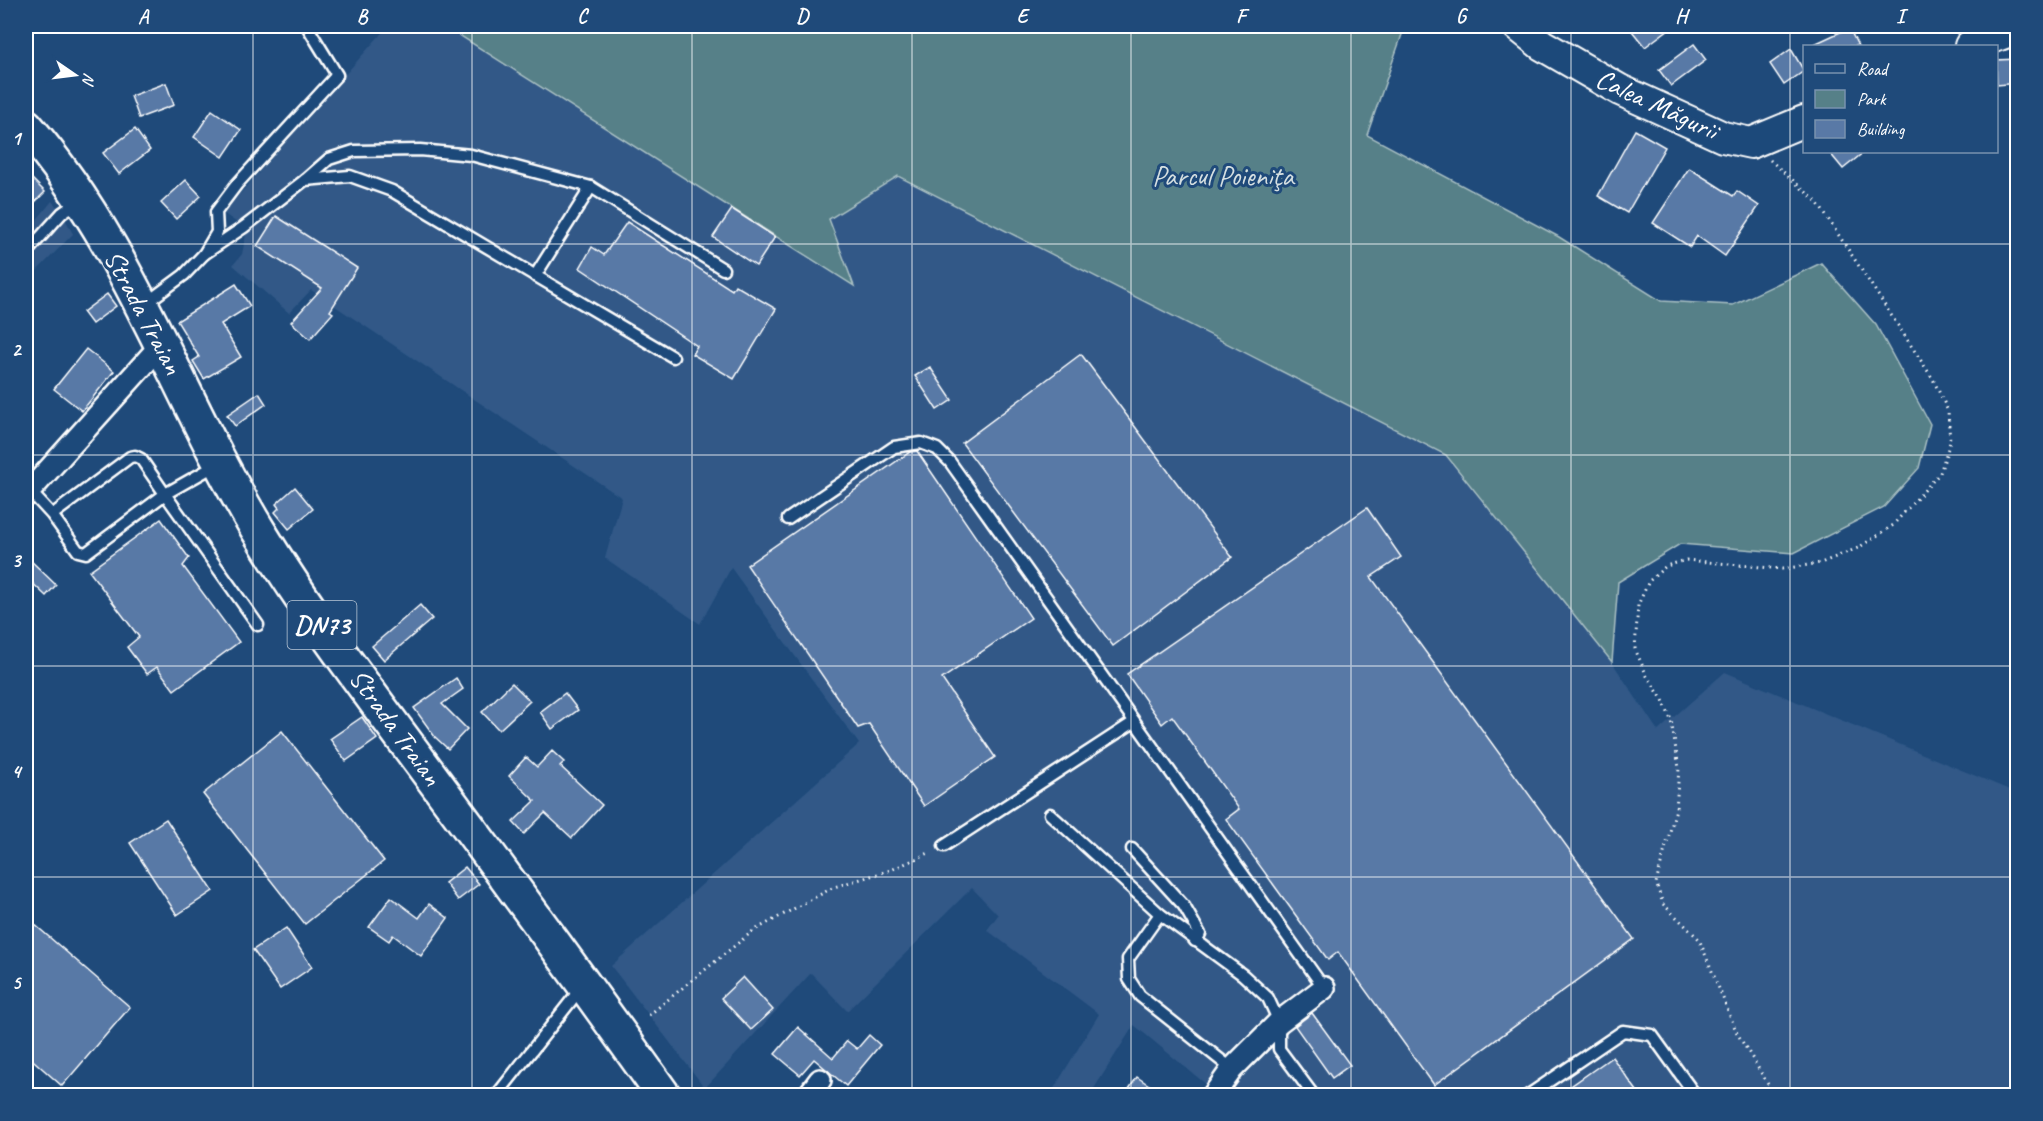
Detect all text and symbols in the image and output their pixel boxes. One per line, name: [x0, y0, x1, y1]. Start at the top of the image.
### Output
text: A: [138, 4, 150, 29]
text: B: [357, 4, 369, 29]
text: C: [577, 4, 589, 29]
text: D: [796, 4, 810, 29]
text: E: [1017, 4, 1031, 29]
text: F: [1236, 4, 1250, 29]
text: G: [1456, 4, 1469, 29]
text: H: [1675, 4, 1690, 29]
text: I: [1896, 4, 1909, 29]
north arrow: [45, 45, 105, 105]
legend: [1803, 45, 1998, 153]
text: Road: [1857, 58, 1890, 80]
street label: Calea Măgurii: [1590, 61, 1727, 149]
text: N: [77, 71, 99, 89]
text: Park: [1857, 88, 1887, 110]
text: Building: [1857, 118, 1906, 140]
text: 1: [12, 126, 23, 151]
park label: Parcul Poieniţa: [1152, 158, 1296, 193]
street label: Strada Traian: [97, 244, 192, 381]
text: 2: [12, 337, 23, 362]
text: 3: [12, 548, 23, 573]
road number: DN73: [288, 601, 356, 649]
street label: Strada Traian: [342, 662, 450, 793]
text: 4: [12, 759, 24, 784]
text: 5: [12, 970, 23, 995]

